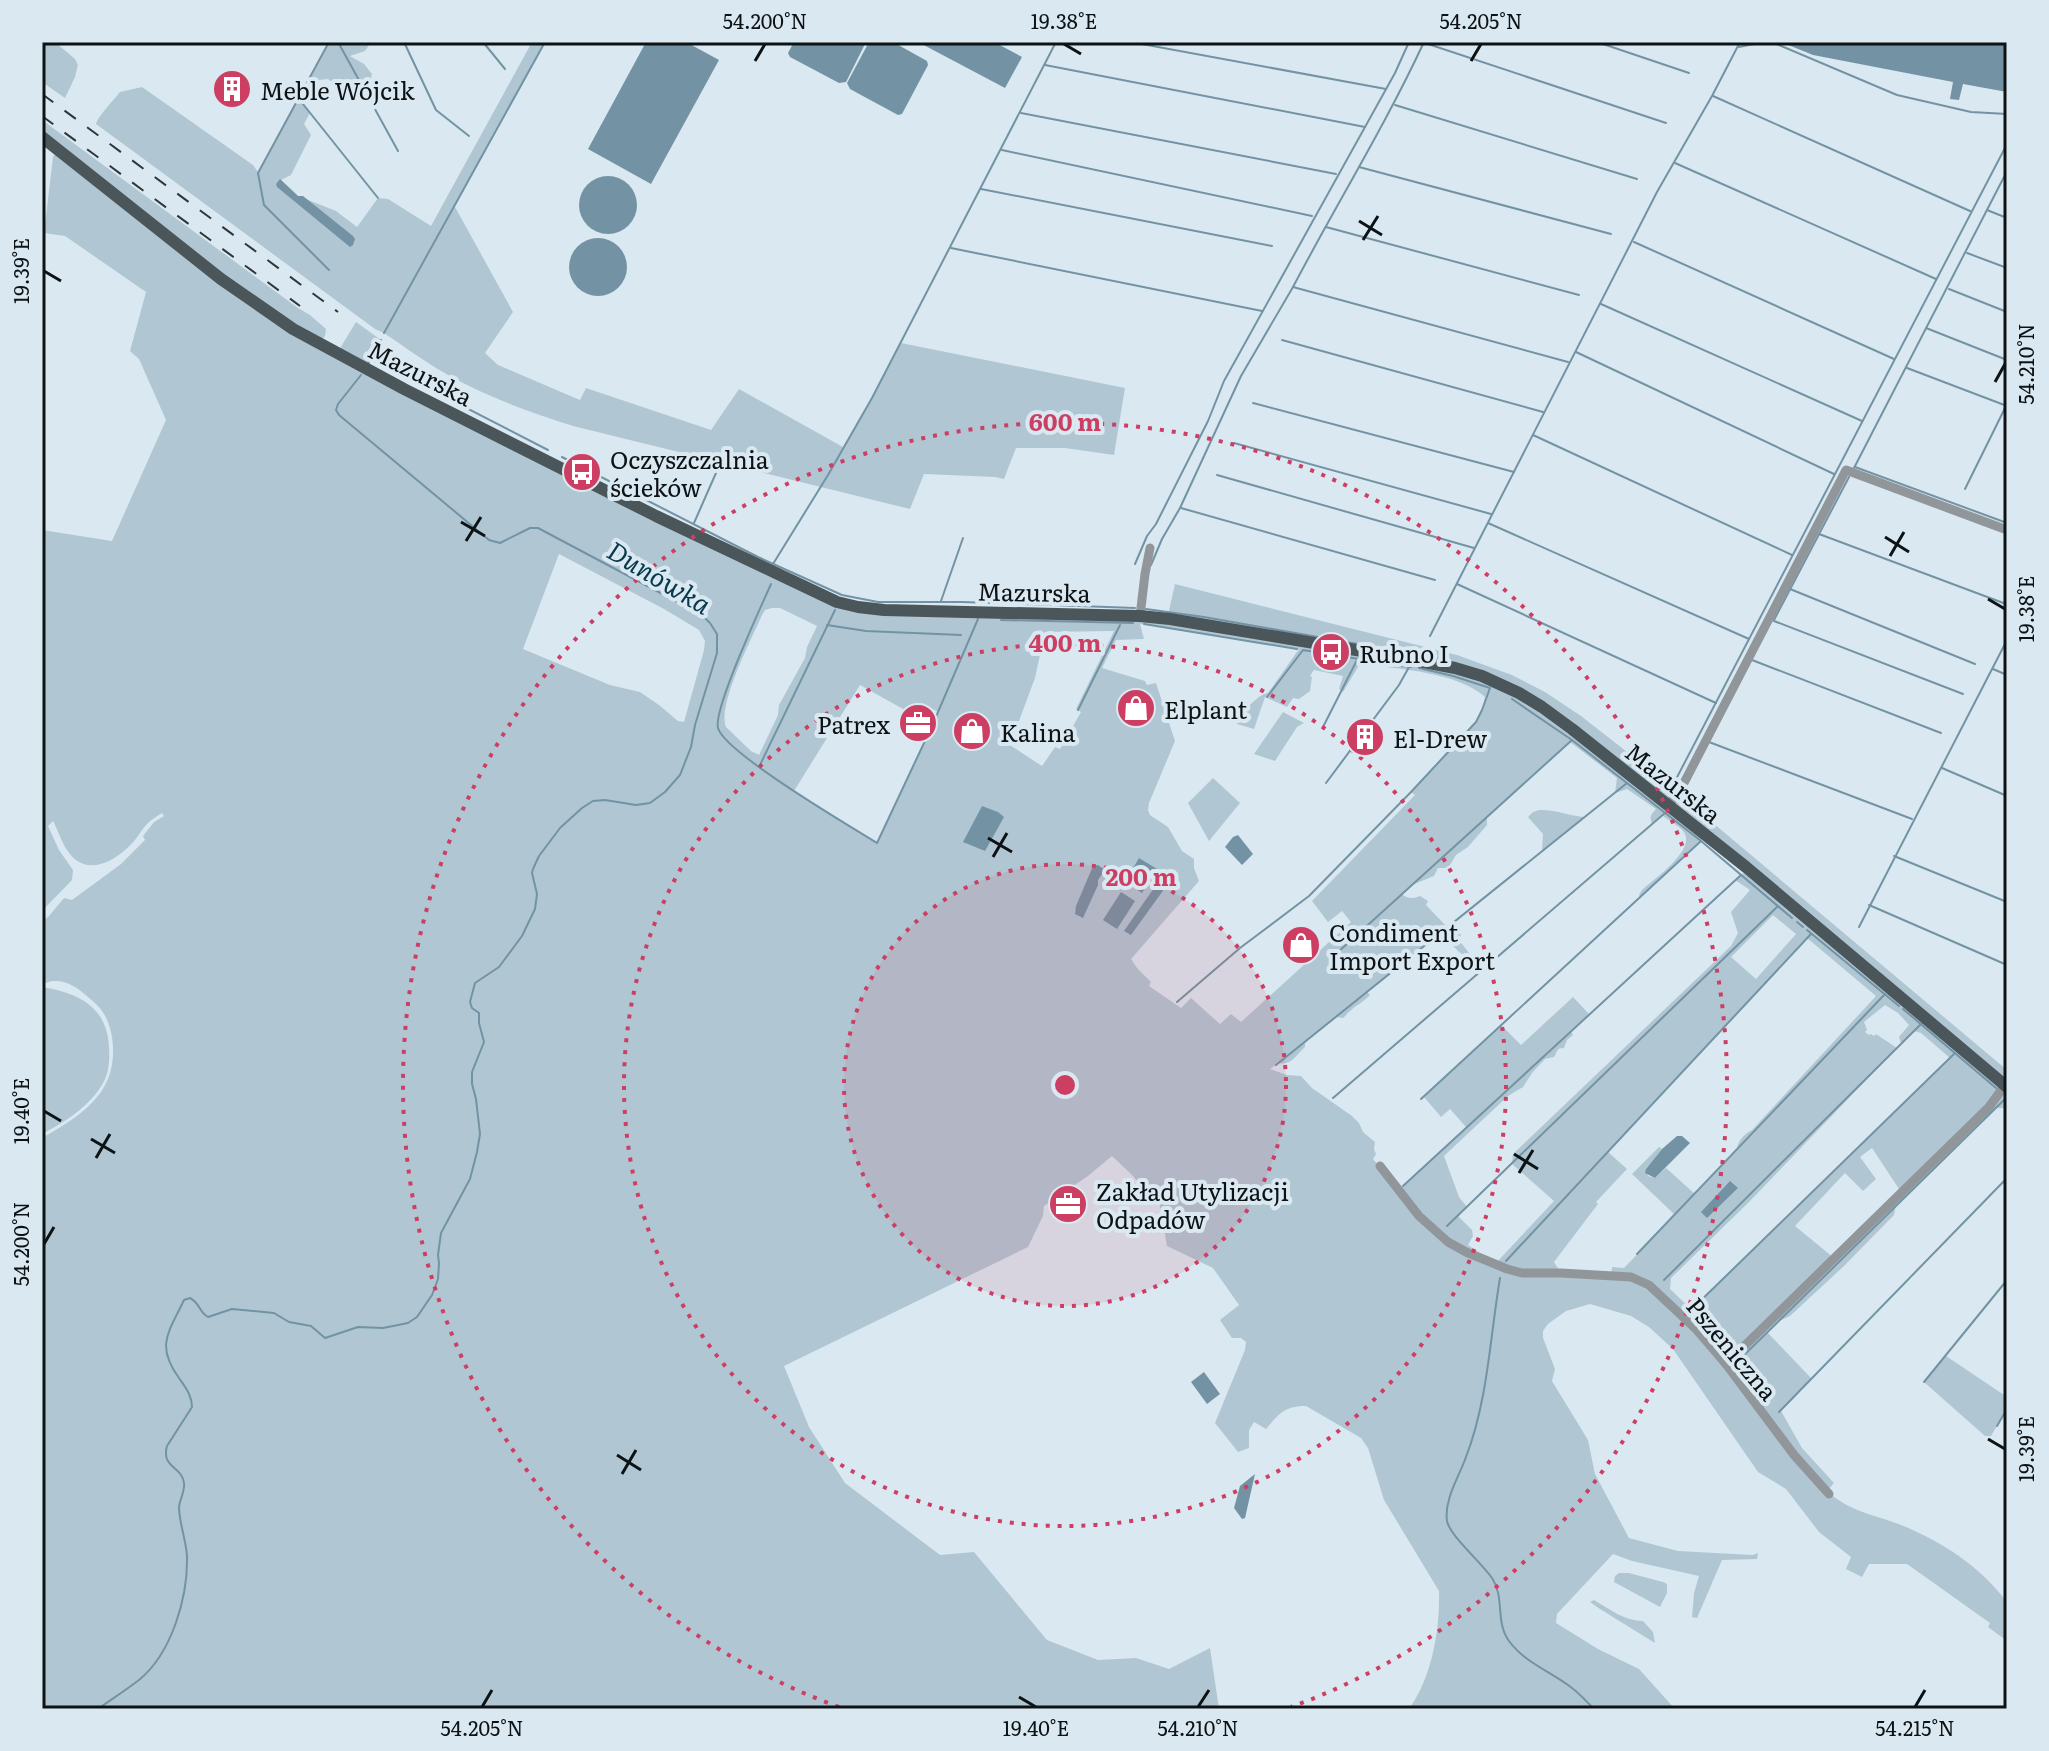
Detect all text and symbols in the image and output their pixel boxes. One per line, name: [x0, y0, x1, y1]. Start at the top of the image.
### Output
text: 54.200°N: [723, 5, 807, 35]
text: 19.38°E: [1031, 5, 1097, 35]
text: 54.205°N: [1440, 5, 1522, 35]
building icon: Meble Wójcik: [211, 68, 253, 110]
place label: Meble Wójcik: [260, 72, 415, 107]
text: 19.39°E: [5, 238, 35, 304]
text: 54.210°N: [2010, 324, 2040, 404]
street label: Mazurska: [363, 331, 479, 413]
text: 600 m: [1029, 403, 1101, 438]
place label: Oczyszczalnia ścieków: [610, 441, 769, 504]
bus stop icon: Oczyszczalnia ścieków: [561, 451, 603, 493]
water label: Dunówka: [601, 530, 720, 622]
street label: Mazurska: [977, 573, 1091, 609]
text: 19.38°E: [2010, 576, 2040, 642]
text: 400 m: [1029, 624, 1101, 659]
bus stop icon: Rubno I: [1310, 631, 1352, 673]
place label: Rubno I: [1359, 635, 1449, 670]
shop icon: Elplant: [1115, 687, 1157, 729]
place label: Elplant: [1164, 691, 1247, 726]
office icon: Patrex: [897, 702, 939, 744]
place label: Patrex: [817, 706, 890, 741]
shop icon: Kalina: [951, 710, 993, 752]
place label: Kalina: [1000, 714, 1076, 749]
building icon: El-Drew: [1344, 716, 1386, 758]
place label: El-Drew: [1393, 720, 1487, 755]
street label: Mazurska: [1619, 733, 1729, 831]
text: 200 m: [1105, 858, 1177, 893]
place label: Condiment Import Export: [1329, 914, 1495, 977]
shop icon: Condiment Import Export: [1280, 924, 1322, 966]
centre of rings: [1051, 1071, 1079, 1099]
text: 19.40°E: [5, 1078, 35, 1144]
place label: Zakład Utylizacji Odpadów: [1096, 1173, 1289, 1236]
office icon: Zakład Utylizacji Odpadów: [1047, 1183, 1089, 1225]
text: 54.200°N: [5, 1202, 35, 1286]
street label: Pszeniczna: [1679, 1289, 1787, 1407]
text: 19.39°E: [2010, 1416, 2040, 1482]
text: 54.205°N: [441, 1712, 523, 1742]
text: 19.40°E: [1003, 1712, 1069, 1742]
text: 54.210°N: [1158, 1712, 1238, 1742]
text: 54.215°N: [1875, 1712, 1955, 1742]

